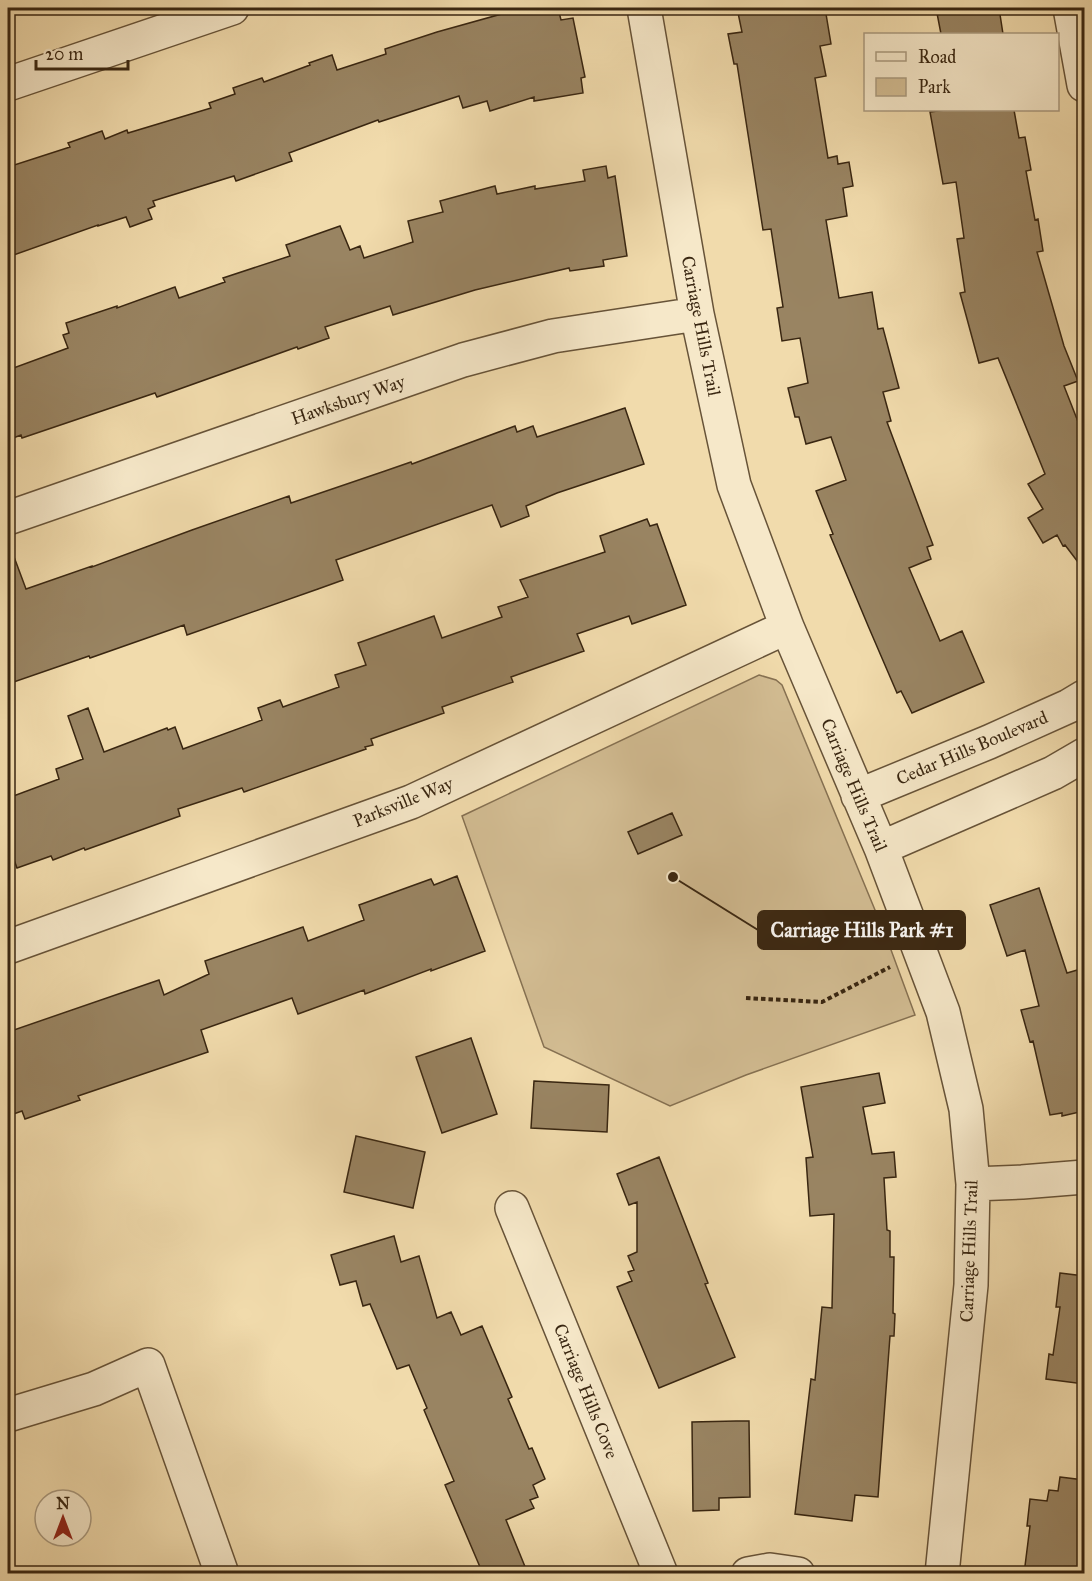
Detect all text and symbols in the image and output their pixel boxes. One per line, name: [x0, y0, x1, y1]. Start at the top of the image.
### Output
scale bar: [36, 33, 128, 71]
legend: [864, 33, 1059, 111]
text: 20 m: [45, 43, 83, 65]
text: Road: [918, 46, 956, 68]
text: Park: [918, 76, 951, 98]
street label: Carriage Hills Trail: [676, 254, 725, 398]
street label: Hawksbury Way: [288, 370, 408, 430]
street label: Cedar Hills Boulevard: [893, 706, 1051, 790]
street label: Carriage Hills Trail: [815, 715, 892, 855]
street label: Parksville Way: [350, 772, 457, 832]
callout: Carriage Hills Park #1: [758, 911, 965, 949]
text: Carriage Hills Park #1: [771, 918, 954, 943]
street label: Carriage Hills Trail: [956, 1179, 983, 1323]
street label: Carriage Hills Cove: [548, 1320, 623, 1462]
north arrow: [33, 1488, 93, 1548]
text: N: [56, 1494, 70, 1513]

